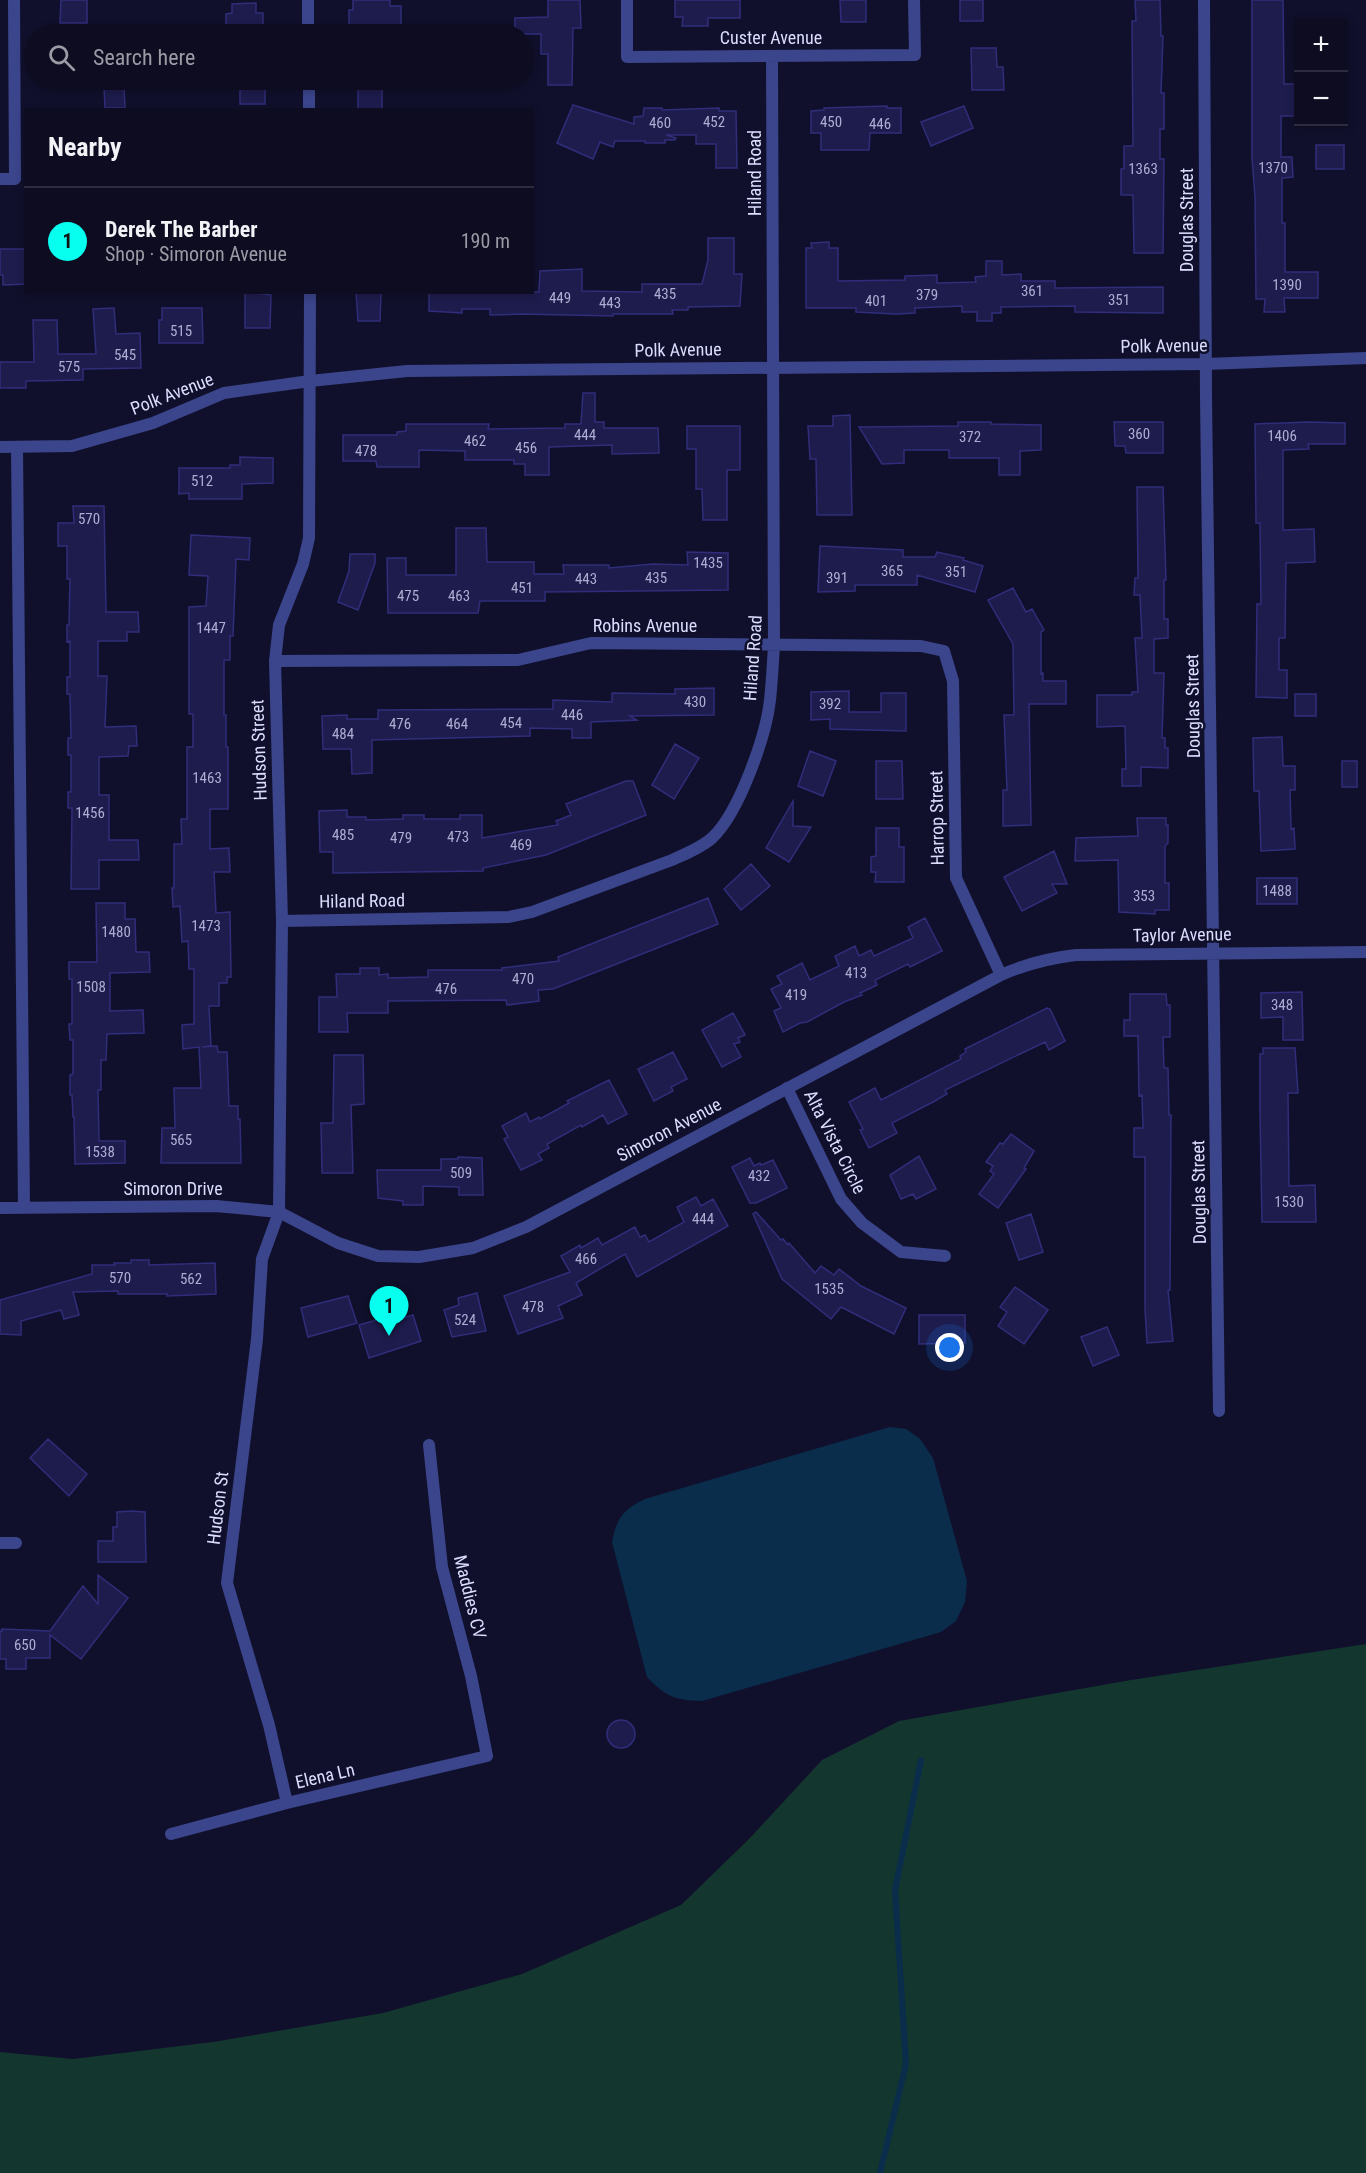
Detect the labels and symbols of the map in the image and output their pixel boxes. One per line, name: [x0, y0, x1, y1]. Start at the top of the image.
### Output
street label: Custer Avenue: [720, 27, 822, 48]
house number: 452: [703, 113, 725, 131]
house number: 450: [820, 113, 842, 131]
house number: 460: [649, 114, 671, 132]
house number: 446: [869, 115, 891, 133]
street label: Hiland Road: [744, 130, 765, 216]
house number: 1370: [1258, 159, 1288, 177]
house number: 1363: [1128, 160, 1158, 178]
street label: Douglas Street: [1176, 168, 1197, 272]
house number: 1390: [1272, 276, 1302, 294]
house number: 361: [1021, 282, 1043, 300]
house number: 435: [654, 285, 676, 303]
house number: 379: [916, 286, 938, 304]
house number: 449: [549, 289, 571, 307]
house number: 351: [1108, 291, 1130, 309]
house number: 401: [865, 292, 887, 310]
house number: 443: [599, 294, 621, 312]
house number: 515: [170, 322, 192, 340]
street label: Polk Avenue: [1120, 334, 1208, 357]
street label: Polk Avenue: [634, 338, 722, 361]
house number: 545: [114, 346, 136, 364]
house number: 575: [58, 358, 80, 376]
street label: Polk Avenue: [127, 368, 216, 419]
house number: 360: [1128, 425, 1150, 443]
house number: 444: [574, 426, 596, 444]
house number: 1406: [1267, 427, 1297, 445]
house number: 372: [959, 428, 981, 446]
house number: 462: [464, 432, 486, 450]
house number: 456: [515, 439, 537, 457]
house number: 478: [355, 442, 377, 460]
house number: 512: [191, 472, 213, 490]
house number: 570: [78, 510, 100, 528]
house number: 1435: [693, 554, 723, 572]
house number: 365: [881, 562, 903, 580]
house number: 351: [945, 563, 967, 581]
house number: 435: [645, 569, 667, 587]
house number: 391: [826, 569, 848, 587]
house number: 443: [575, 570, 597, 588]
house number: 451: [511, 579, 533, 597]
house number: 475: [397, 587, 419, 605]
house number: 463: [448, 587, 470, 605]
street label: Hiland Road: [739, 614, 766, 702]
street label: Robins Avenue: [593, 615, 697, 636]
house number: 1447: [196, 619, 226, 637]
street label: Douglas Street: [1181, 654, 1204, 758]
house number: 430: [684, 693, 706, 711]
house number: 392: [819, 695, 841, 713]
street label: Hudson Street: [246, 699, 271, 801]
house number: 446: [561, 706, 583, 724]
house number: 454: [500, 714, 522, 732]
house number: 476: [389, 715, 411, 733]
house number: 464: [446, 715, 468, 733]
house number: 484: [332, 725, 354, 743]
house number: 1463: [192, 769, 222, 787]
street label: Harrop Street: [925, 770, 948, 866]
house number: 1456: [75, 804, 105, 822]
house number: 485: [332, 826, 354, 844]
house number: 473: [447, 828, 469, 846]
house number: 479: [390, 829, 412, 847]
house number: 469: [510, 836, 532, 854]
house number: 1488: [1262, 882, 1292, 900]
house number: 353: [1133, 887, 1155, 905]
street label: Hiland Road: [319, 889, 405, 912]
house number: 1473: [191, 917, 221, 935]
house number: 1480: [101, 923, 131, 941]
street label: Taylor Avenue: [1132, 923, 1232, 946]
house number: 413: [845, 964, 867, 982]
house number: 470: [512, 970, 534, 988]
house number: 1508: [76, 978, 106, 996]
house number: 476: [435, 980, 457, 998]
house number: 419: [785, 986, 807, 1004]
house number: 348: [1271, 996, 1293, 1014]
street label: Alta Vista Circle: [800, 1086, 871, 1197]
street label: Simoron Avenue: [613, 1093, 724, 1166]
house number: 565: [170, 1131, 192, 1149]
street label: Douglas Street: [1187, 1140, 1210, 1244]
house number: 1538: [85, 1143, 115, 1161]
house number: 509: [450, 1164, 472, 1182]
house number: 432: [748, 1167, 770, 1185]
street label: Simoron Drive: [123, 1178, 223, 1199]
house number: 1530: [1274, 1193, 1304, 1211]
house number: 444: [692, 1210, 714, 1228]
house number: 466: [575, 1250, 597, 1268]
house number: 570: [109, 1269, 131, 1287]
house number: 562: [180, 1270, 202, 1288]
house number: 1535: [814, 1280, 844, 1298]
pin: 1: [370, 1286, 408, 1336]
house number: 478: [522, 1298, 544, 1316]
house number: 524: [454, 1311, 476, 1329]
your location: [935, 1333, 964, 1362]
street label: Hudson St: [203, 1470, 232, 1546]
street label: Maddies CV: [450, 1553, 491, 1641]
house number: 650: [14, 1636, 36, 1654]
street label: Elena Ln: [293, 1759, 357, 1793]

